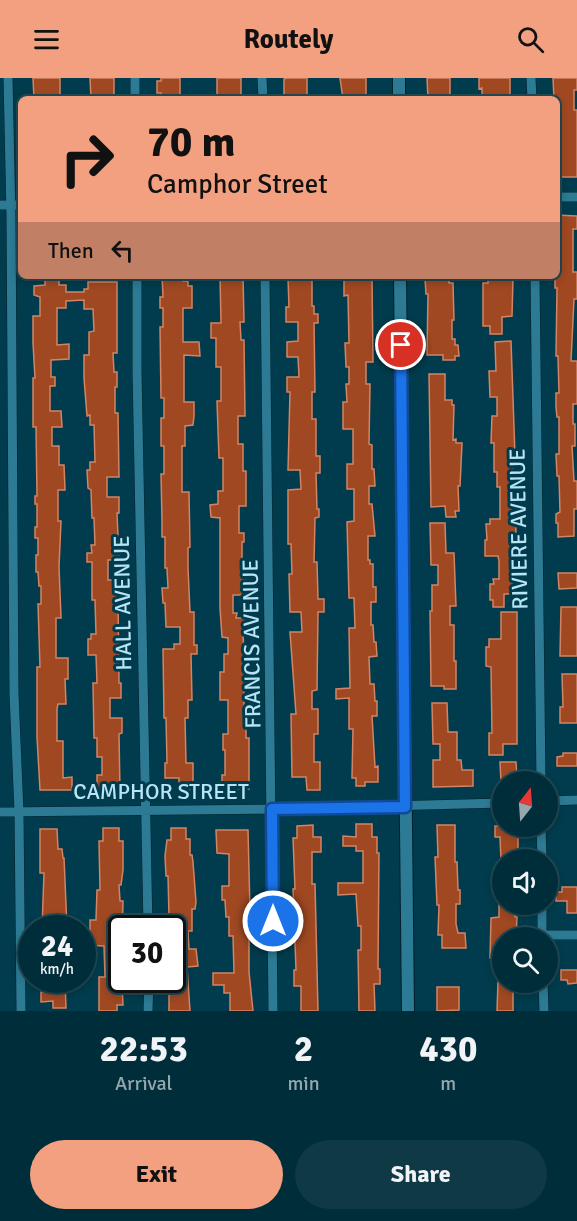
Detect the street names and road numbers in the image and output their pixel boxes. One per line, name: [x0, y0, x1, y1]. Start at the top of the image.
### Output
street label: RIVIERE AVENUE: [504, 448, 533, 610]
street label: HALL AVENUE: [108, 535, 137, 671]
street label: FRANCIS AVENUE: [237, 559, 266, 729]
street label: CAMPHOR STREET: [73, 778, 249, 805]

